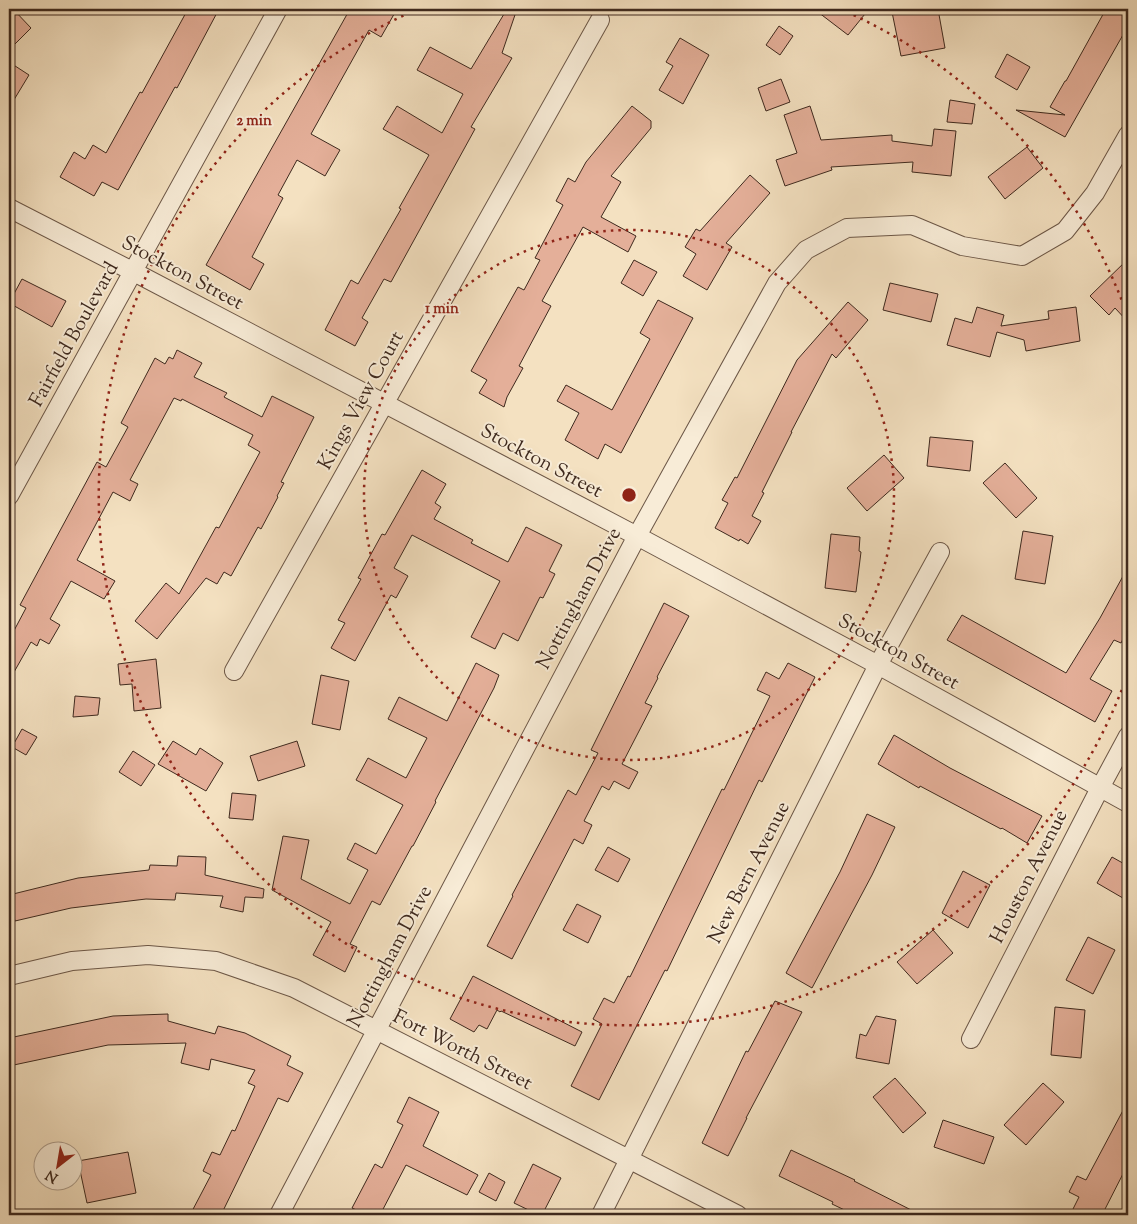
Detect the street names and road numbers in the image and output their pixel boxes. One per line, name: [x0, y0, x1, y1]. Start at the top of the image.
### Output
street label: Stockton Street: [116, 230, 248, 319]
street label: Fairfield Boulevard: [23, 257, 127, 413]
street label: Kings View Court: [312, 326, 412, 476]
street label: Stockton Street: [475, 418, 607, 507]
street label: Nottingham Drive: [530, 523, 630, 675]
street label: Stockton Street: [832, 608, 964, 698]
street label: New Bern Avenue: [702, 797, 798, 949]
street label: Houston Avenue: [984, 805, 1076, 949]
street label: Nottingham Drive: [341, 881, 441, 1033]
street label: Fort Worth Street: [387, 1003, 537, 1099]

